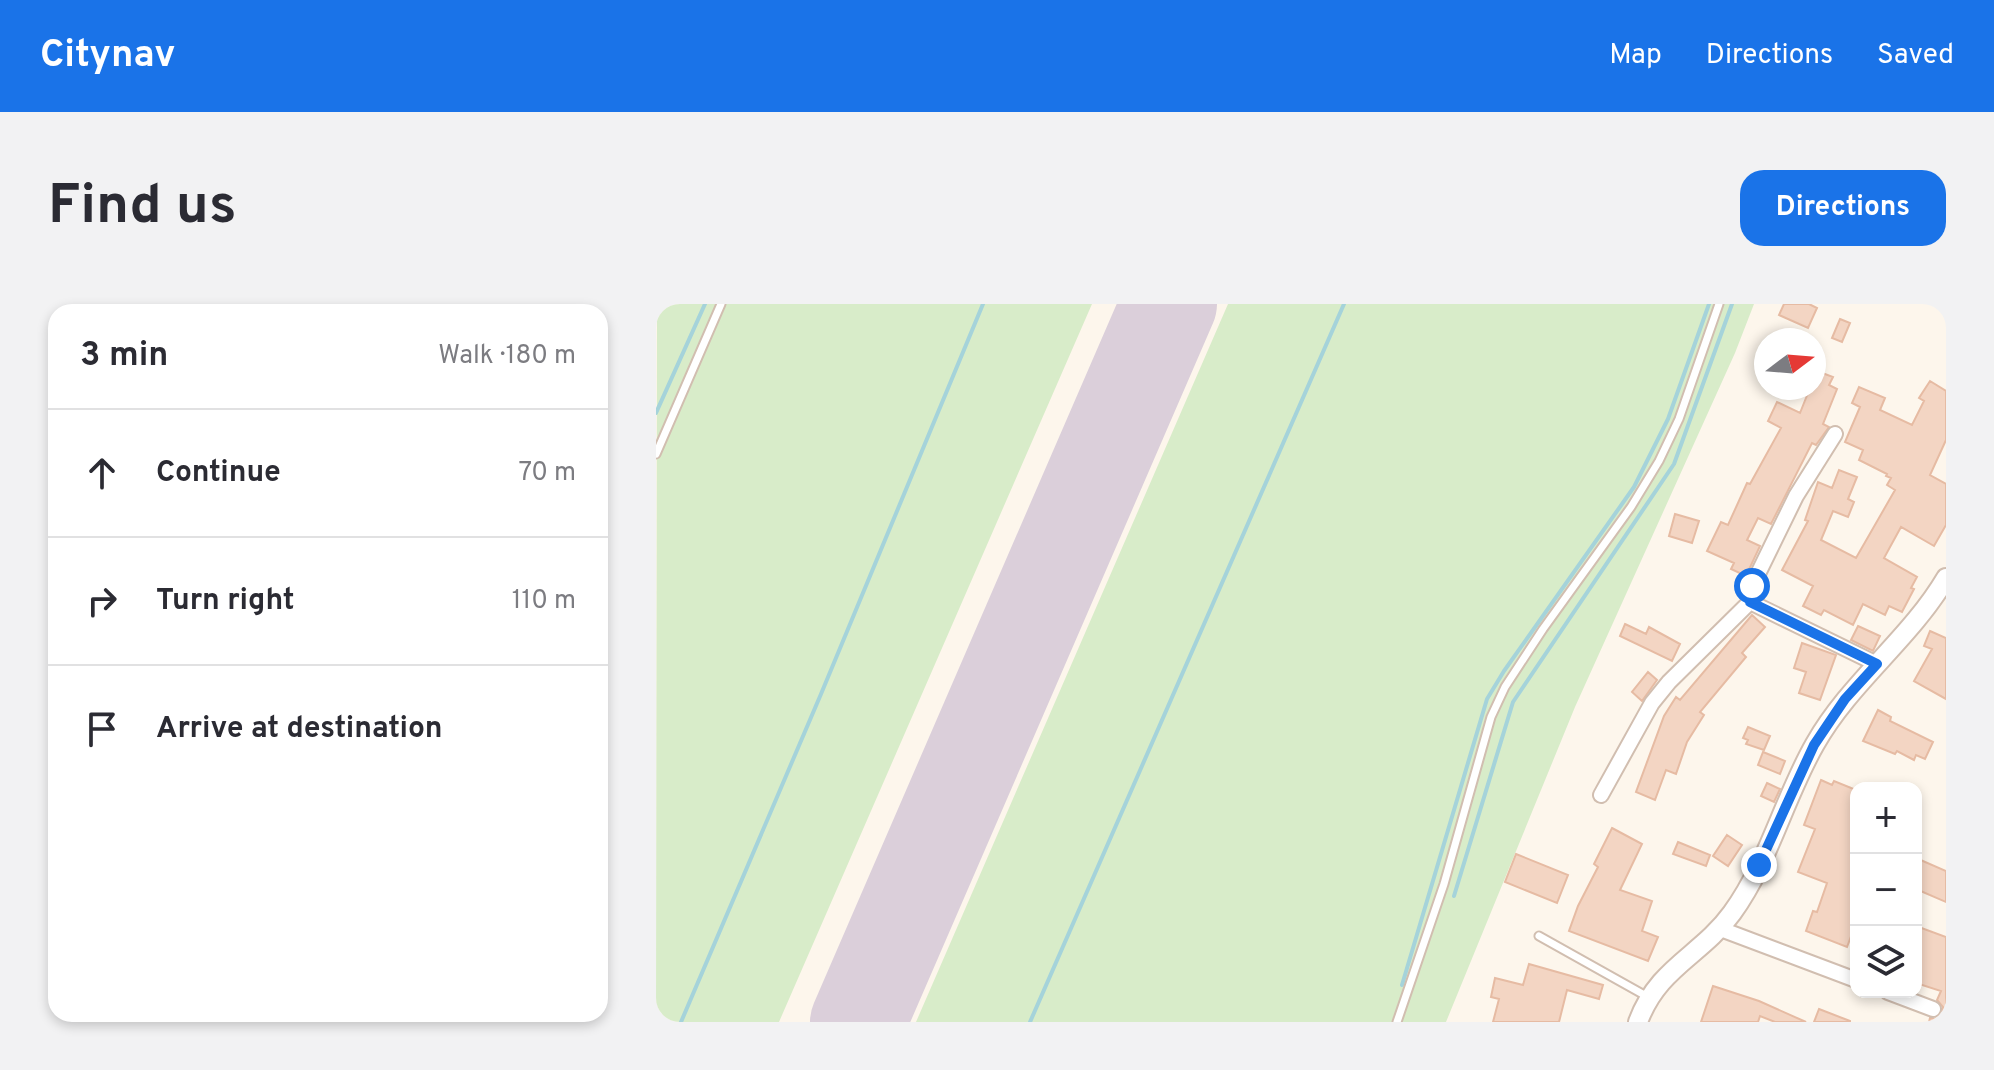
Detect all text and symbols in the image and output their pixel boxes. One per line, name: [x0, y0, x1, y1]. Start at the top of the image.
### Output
text: Citynav: [40, 32, 176, 81]
text: Map: [1609, 38, 1662, 74]
text: Directions: [1706, 38, 1833, 74]
text: Saved: [1877, 38, 1954, 74]
button: Directions: [1740, 170, 1946, 246]
text: Find us: [48, 173, 237, 243]
north arrow: [1754, 328, 1826, 400]
text: 3 min: [80, 335, 168, 378]
text: Walk · 180 m: [438, 340, 576, 373]
icon: ahead: [80, 451, 124, 495]
text: Continue: [156, 455, 281, 492]
text: 70 m: [518, 457, 576, 490]
route start: [1734, 568, 1770, 604]
icon: right: [80, 579, 124, 623]
text: Turn right: [156, 583, 294, 620]
text: 110 m: [512, 585, 576, 618]
icon: arrive: [80, 707, 124, 751]
text: Arrive at destination: [156, 711, 442, 748]
map controls: [1850, 782, 1922, 998]
button: +: [1850, 782, 1922, 854]
route end: [1741, 847, 1777, 883]
button: −: [1850, 854, 1922, 926]
button: layers: [1850, 926, 1922, 998]

